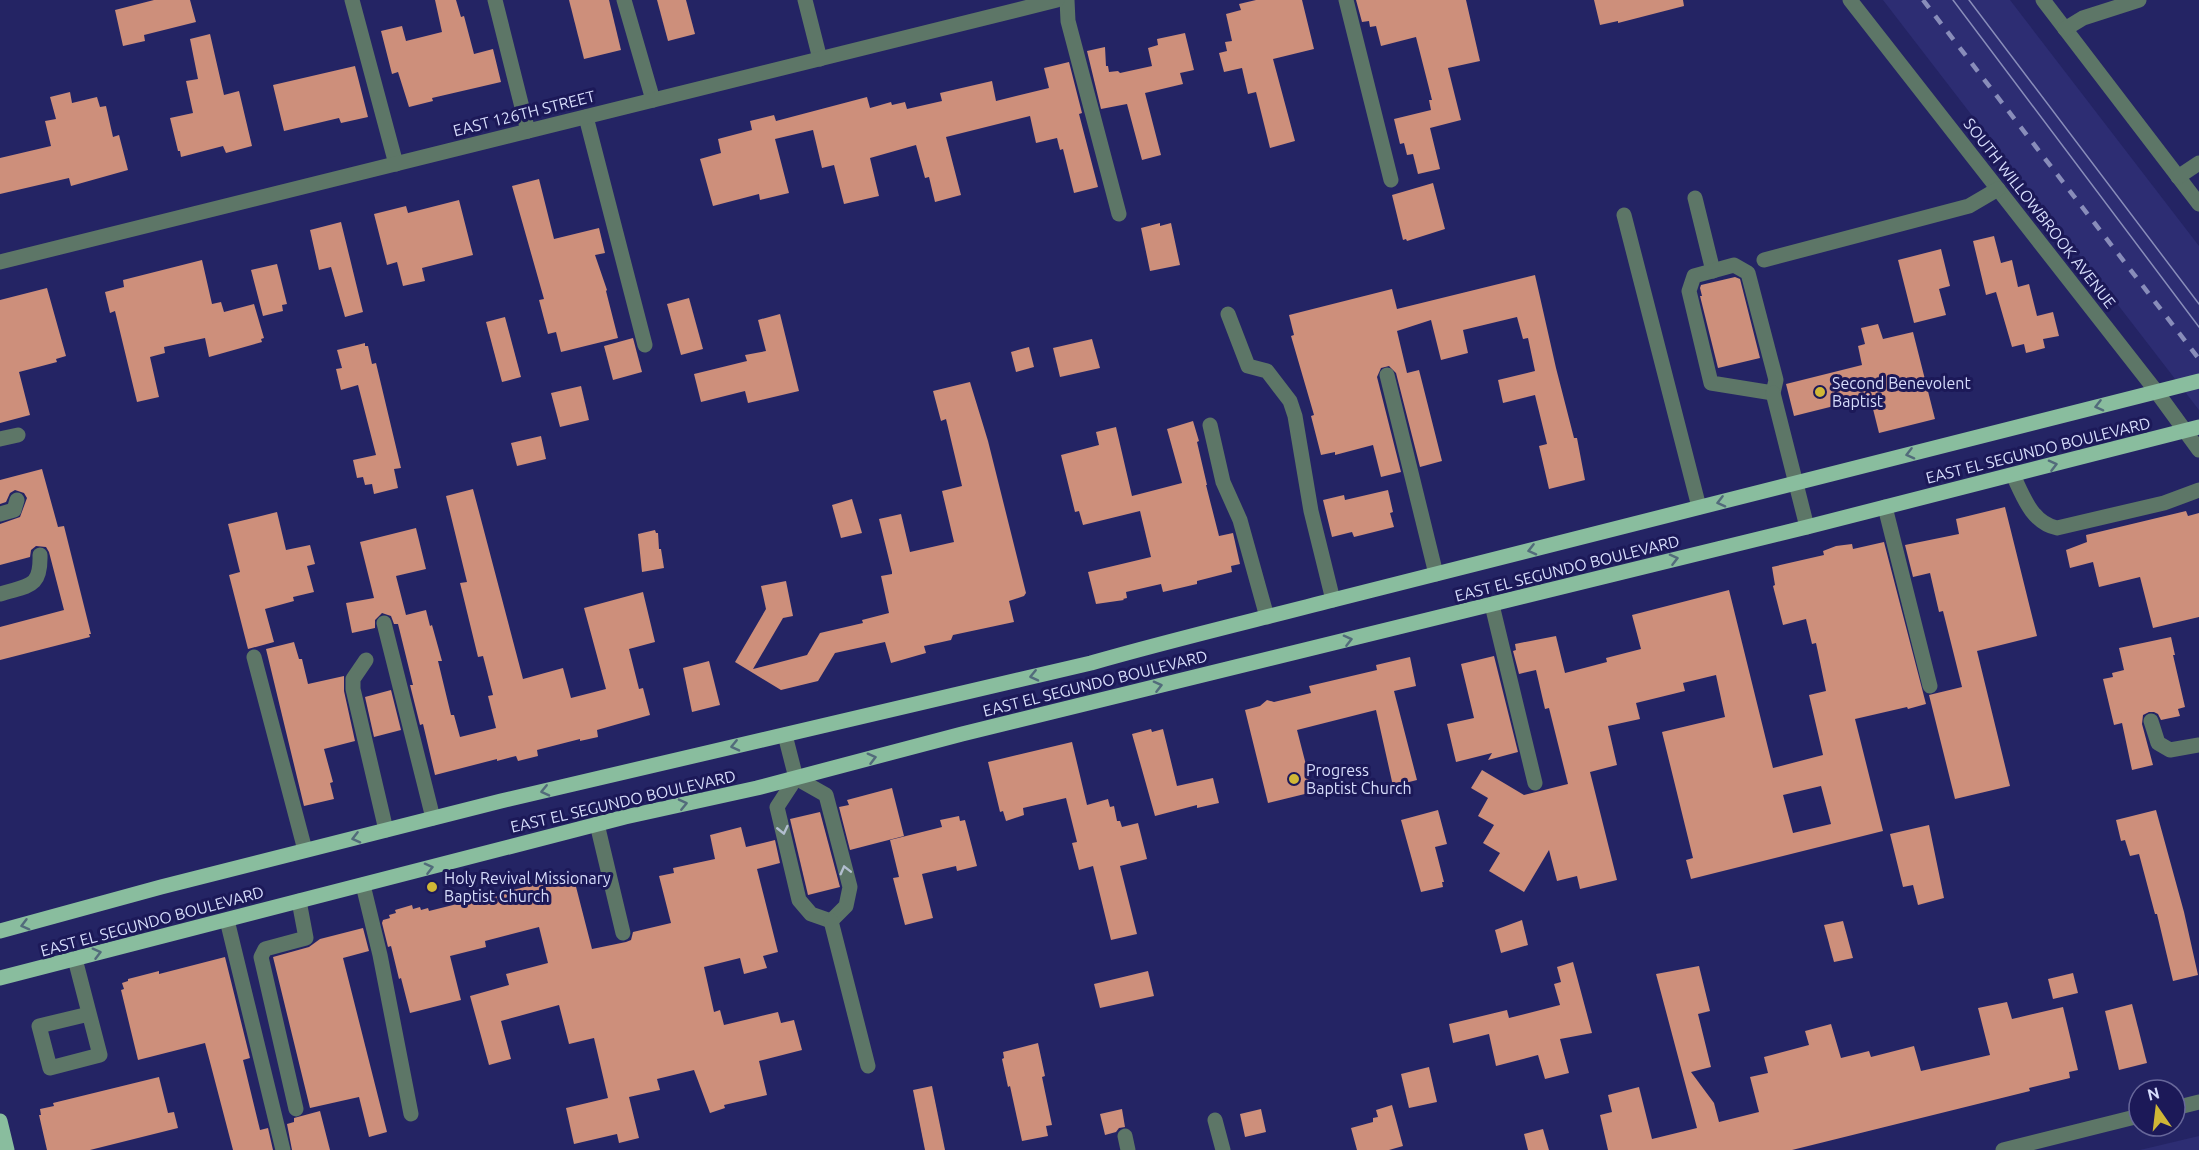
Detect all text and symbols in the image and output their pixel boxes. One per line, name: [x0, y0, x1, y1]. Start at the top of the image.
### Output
street label: EAST 126TH STREET: [451, 87, 597, 139]
street label: SOUTH WILLOWBROOK AVENUE: [1960, 115, 2120, 311]
place label: Second Benevolent Baptist: [1832, 374, 1971, 410]
marker: Second Benevolent Baptist: [1813, 385, 1827, 399]
one-way arrow: [2094, 398, 2104, 411]
street label: EAST EL SEGUNDO BOULEVARD: [1924, 413, 2152, 487]
one-way arrow: [1905, 446, 1915, 459]
one-way arrow: [2048, 460, 2058, 473]
one-way arrow: [1716, 494, 1726, 507]
street label: EAST EL SEGUNDO BOULEVARD: [1453, 531, 1681, 605]
one-way arrow: [1527, 542, 1537, 555]
one-way arrow: [1669, 554, 1679, 567]
one-way arrow: [1342, 635, 1352, 648]
street label: EAST EL SEGUNDO BOULEVARD: [981, 646, 1209, 720]
one-way arrow: [1029, 669, 1039, 682]
one-way arrow: [1153, 681, 1163, 694]
one-way arrow: [730, 739, 740, 752]
one-way arrow: [867, 752, 877, 765]
place label: Progress Baptist Church: [1306, 761, 1412, 797]
street label: EAST EL SEGUNDO BOULEVARD: [509, 766, 737, 836]
marker: Progress Baptist Church: [1287, 772, 1301, 786]
one-way arrow: [540, 783, 550, 796]
one-way arrow: [677, 798, 687, 811]
one-way arrow: [775, 825, 788, 835]
one-way arrow: [351, 830, 361, 843]
one-way arrow: [423, 862, 433, 875]
one-way arrow: [840, 865, 853, 875]
place label: Holy Revival Missionary Baptist Church: [444, 869, 611, 905]
marker: Holy Revival Missionary Baptist Church: [425, 880, 439, 894]
street label: EAST EL SEGUNDO BOULEVARD: [38, 882, 266, 960]
one-way arrow: [20, 917, 30, 930]
one-way arrow: [92, 948, 102, 961]
north arrow: [2127, 1078, 2187, 1138]
text: N: [2145, 1083, 2161, 1104]

